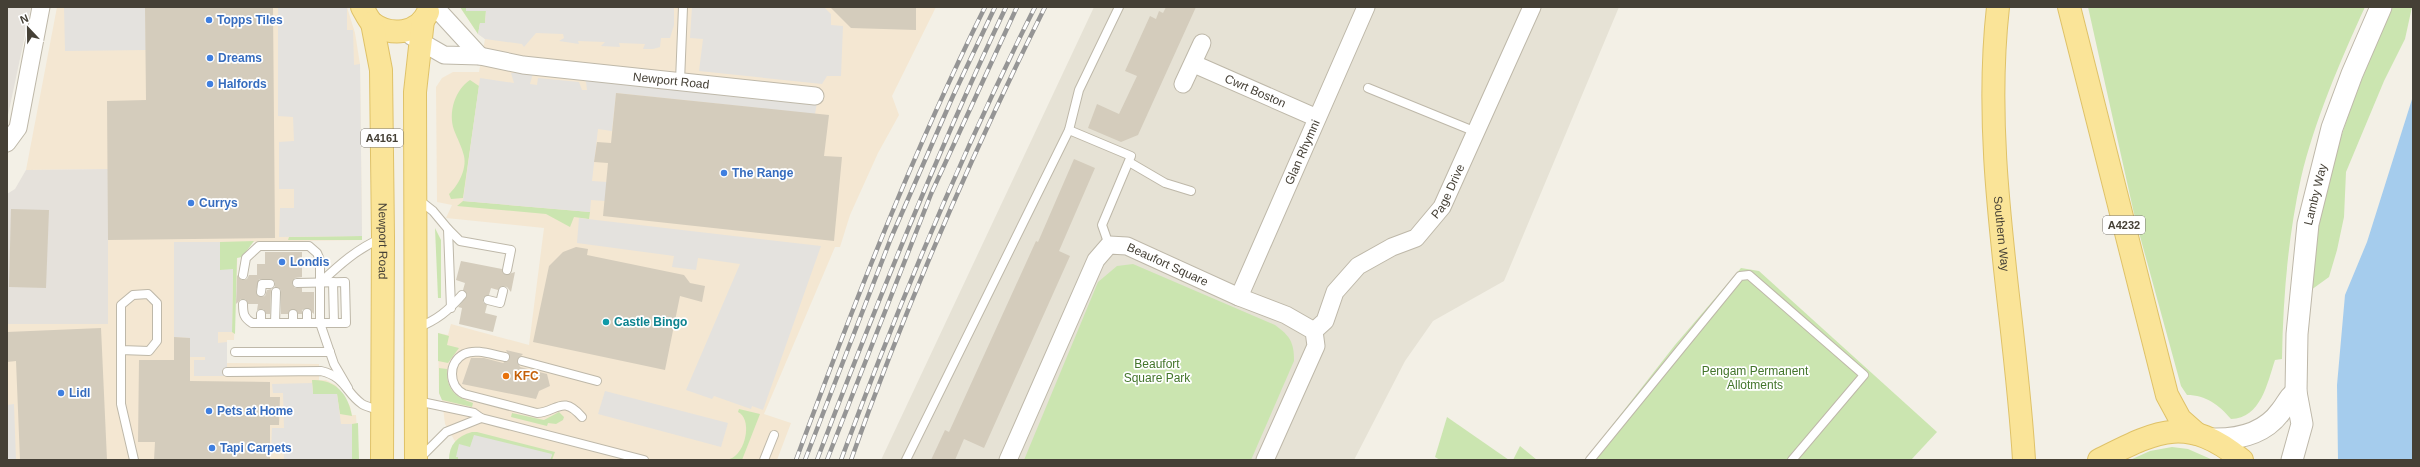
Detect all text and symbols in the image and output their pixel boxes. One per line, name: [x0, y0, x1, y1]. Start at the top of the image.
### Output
north arrow: [8, 8, 48, 48]
text: N: [18, 12, 30, 26]
place label: Topps Tiles: [217, 13, 283, 27]
marker: Topps Tiles: [204, 15, 214, 25]
place label: Dreams: [218, 51, 262, 65]
marker: Dreams: [205, 53, 215, 63]
street label: Newport Road: [632, 70, 710, 92]
street label: Cwrt Boston: [1223, 71, 1288, 110]
place label: Halfords: [218, 77, 267, 91]
marker: Halfords: [205, 79, 215, 89]
street label: Glan Rhymni: [1282, 118, 1323, 187]
road number: A4161: [361, 129, 403, 147]
street label: Page Drive: [1428, 162, 1468, 221]
street label: Lamby Way: [2301, 162, 2330, 227]
place label: The Range: [732, 166, 794, 180]
marker: The Range: [719, 168, 729, 178]
street label: Southern Way: [1991, 195, 2012, 272]
place label: Currys: [199, 196, 238, 210]
marker: Currys: [186, 198, 196, 208]
street label: Newport Road: [376, 203, 390, 280]
road number: A4232: [2103, 216, 2145, 234]
street label: Beaufort Square: [1125, 240, 1211, 289]
place label: Londis: [290, 255, 330, 269]
marker: Londis: [277, 257, 287, 267]
place label: Castle Bingo: [614, 315, 687, 329]
marker: Castle Bingo: [601, 317, 611, 327]
park label: Beaufort Square Park: [1124, 357, 1191, 385]
park label: Pengam Permanent Allotments: [1702, 364, 1809, 392]
place label: KFC: [514, 369, 539, 383]
marker: KFC: [501, 371, 511, 381]
place label: Lidl: [69, 386, 90, 400]
marker: Lidl: [56, 388, 66, 398]
place label: Pets at Home: [217, 404, 293, 418]
marker: Pets at Home: [204, 406, 214, 416]
place label: Tapi Carpets: [220, 441, 292, 455]
marker: Tapi Carpets: [207, 443, 217, 453]

